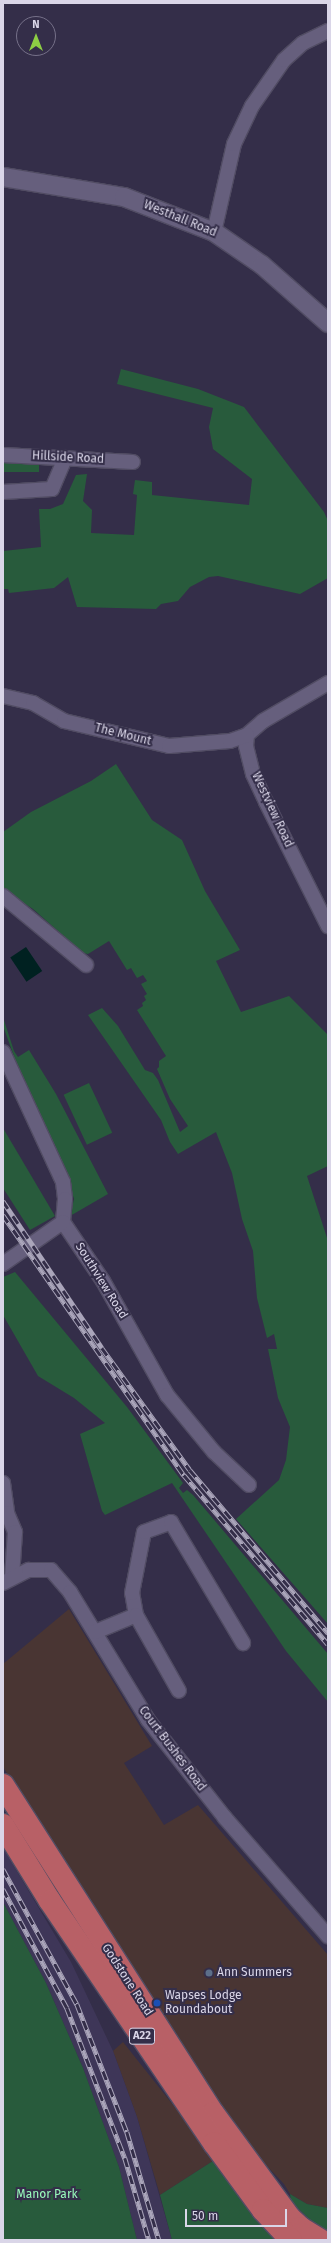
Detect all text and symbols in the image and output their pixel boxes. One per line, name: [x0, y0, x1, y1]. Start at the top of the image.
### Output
north arrow: [16, 16, 56, 56]
text: N: [32, 18, 40, 31]
street label: Westhall Road: [141, 198, 219, 240]
street label: Hillside Road: [32, 449, 104, 467]
street label: The Mount: [93, 721, 153, 749]
street label: Westview Road: [248, 770, 296, 850]
street label: Southview Road: [72, 1240, 130, 1322]
street label: Court Bushes Road: [135, 1704, 209, 1794]
street label: Godstone Road: [98, 1941, 156, 2019]
place label: Ann Summers: [217, 1966, 292, 1980]
marker: Ann Summers: [204, 1968, 214, 1978]
place label: Wapses Lodge Roundabout: [165, 1989, 242, 2017]
marker: Wapses Lodge Roundabout: [152, 1998, 162, 2008]
road number: A22: [129, 2027, 155, 2045]
park label: Manor Park: [16, 2188, 78, 2202]
scale bar: [187, 2201, 289, 2227]
text: 50 m: [192, 2209, 218, 2223]

